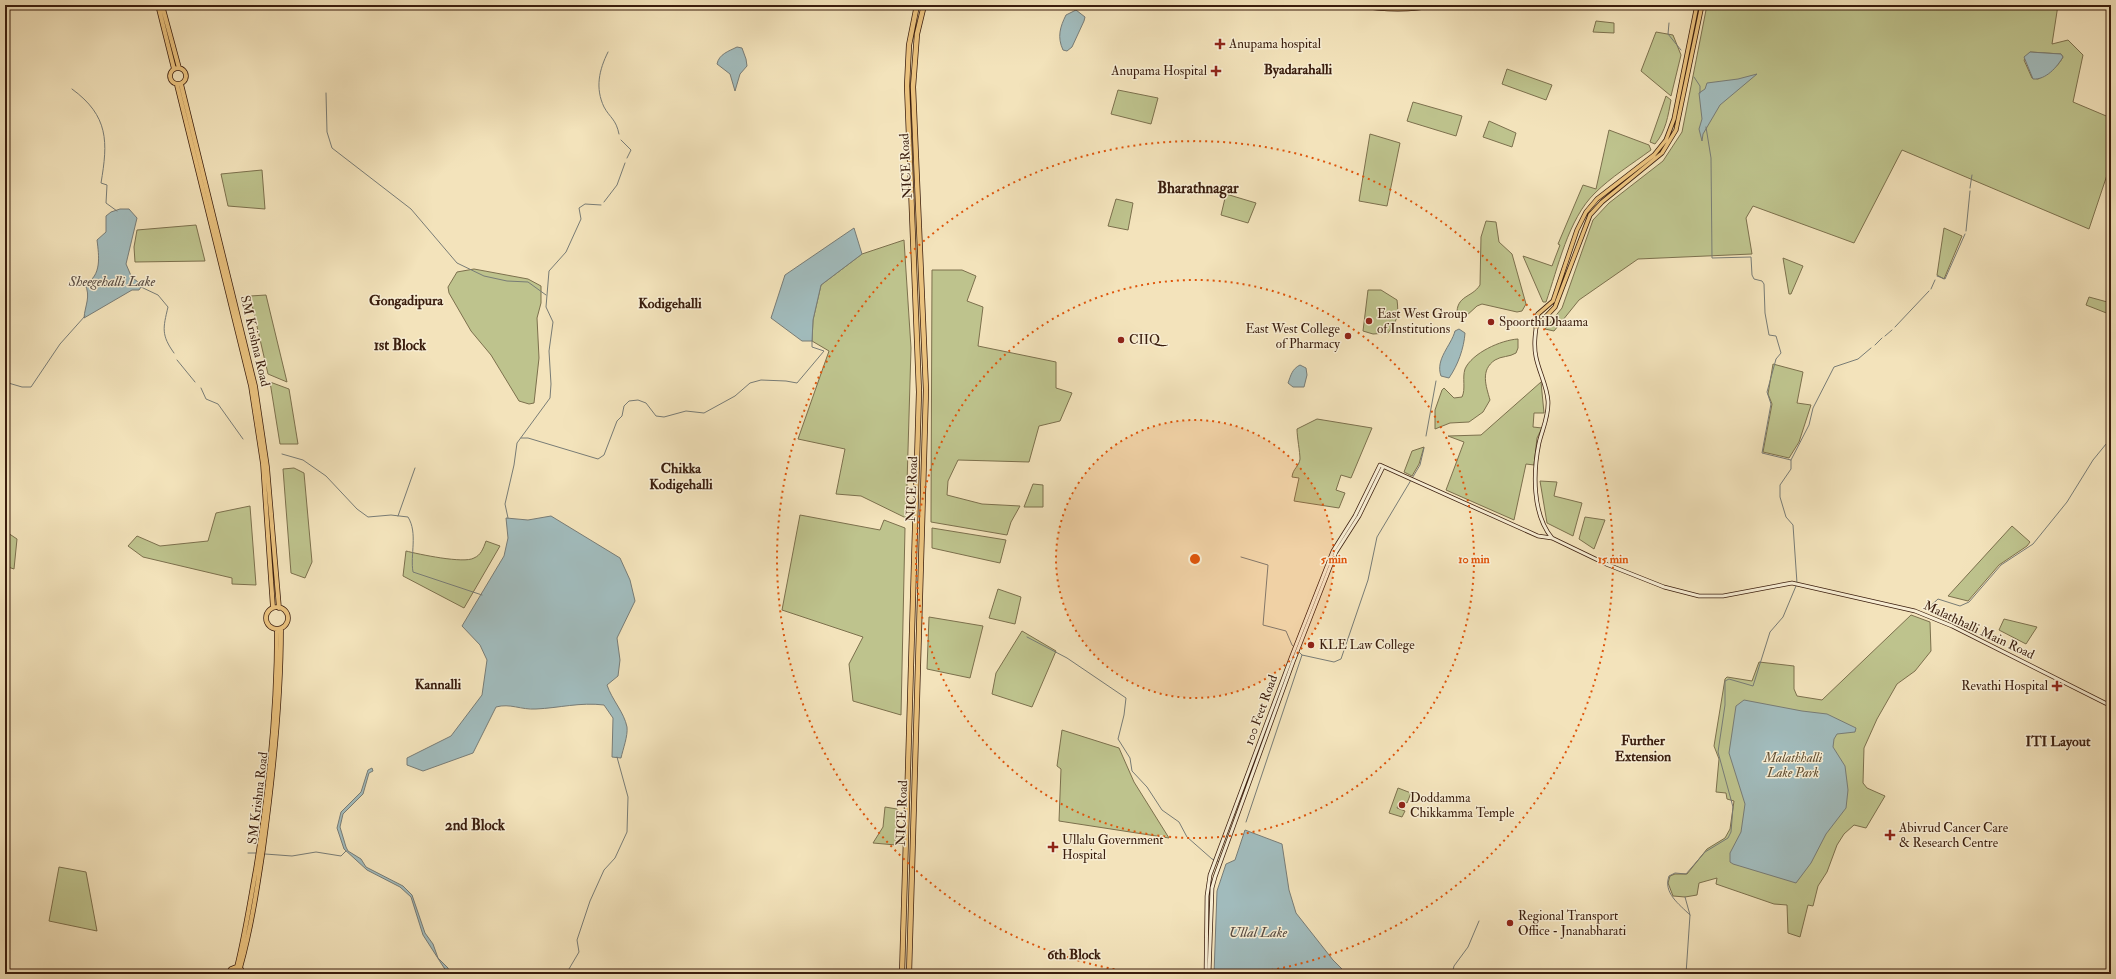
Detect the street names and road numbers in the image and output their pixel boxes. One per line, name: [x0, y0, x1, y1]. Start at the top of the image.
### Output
street label: NICE Road: [896, 132, 916, 199]
street label: SM Krishna Road: [237, 294, 273, 389]
street label: NICE Road: [903, 455, 921, 522]
street label: Malathhalli Main Road: [1921, 597, 2038, 663]
street label: 100 Feet Road: [1241, 672, 1281, 747]
street label: SM Krishna Road: [244, 750, 272, 845]
street label: NICE Road: [893, 779, 911, 846]

